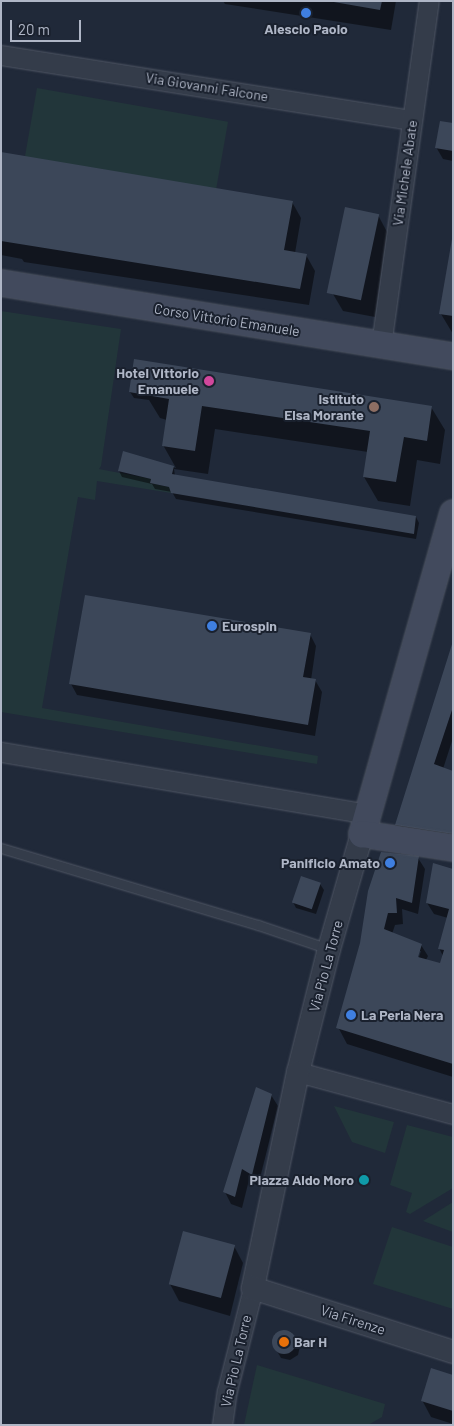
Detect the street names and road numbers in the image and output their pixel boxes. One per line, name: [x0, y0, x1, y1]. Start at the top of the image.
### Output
street label: Via Giovanni Falcone: [144, 69, 270, 105]
street label: Via Michele Abate: [389, 119, 421, 227]
street label: Corso Vittorio Emanuele: [153, 300, 301, 340]
street label: Via Pio La Torre: [306, 918, 346, 1014]
street label: Via Firenze: [319, 1302, 387, 1338]
street label: Via Pio La Torre: [217, 1313, 255, 1409]

